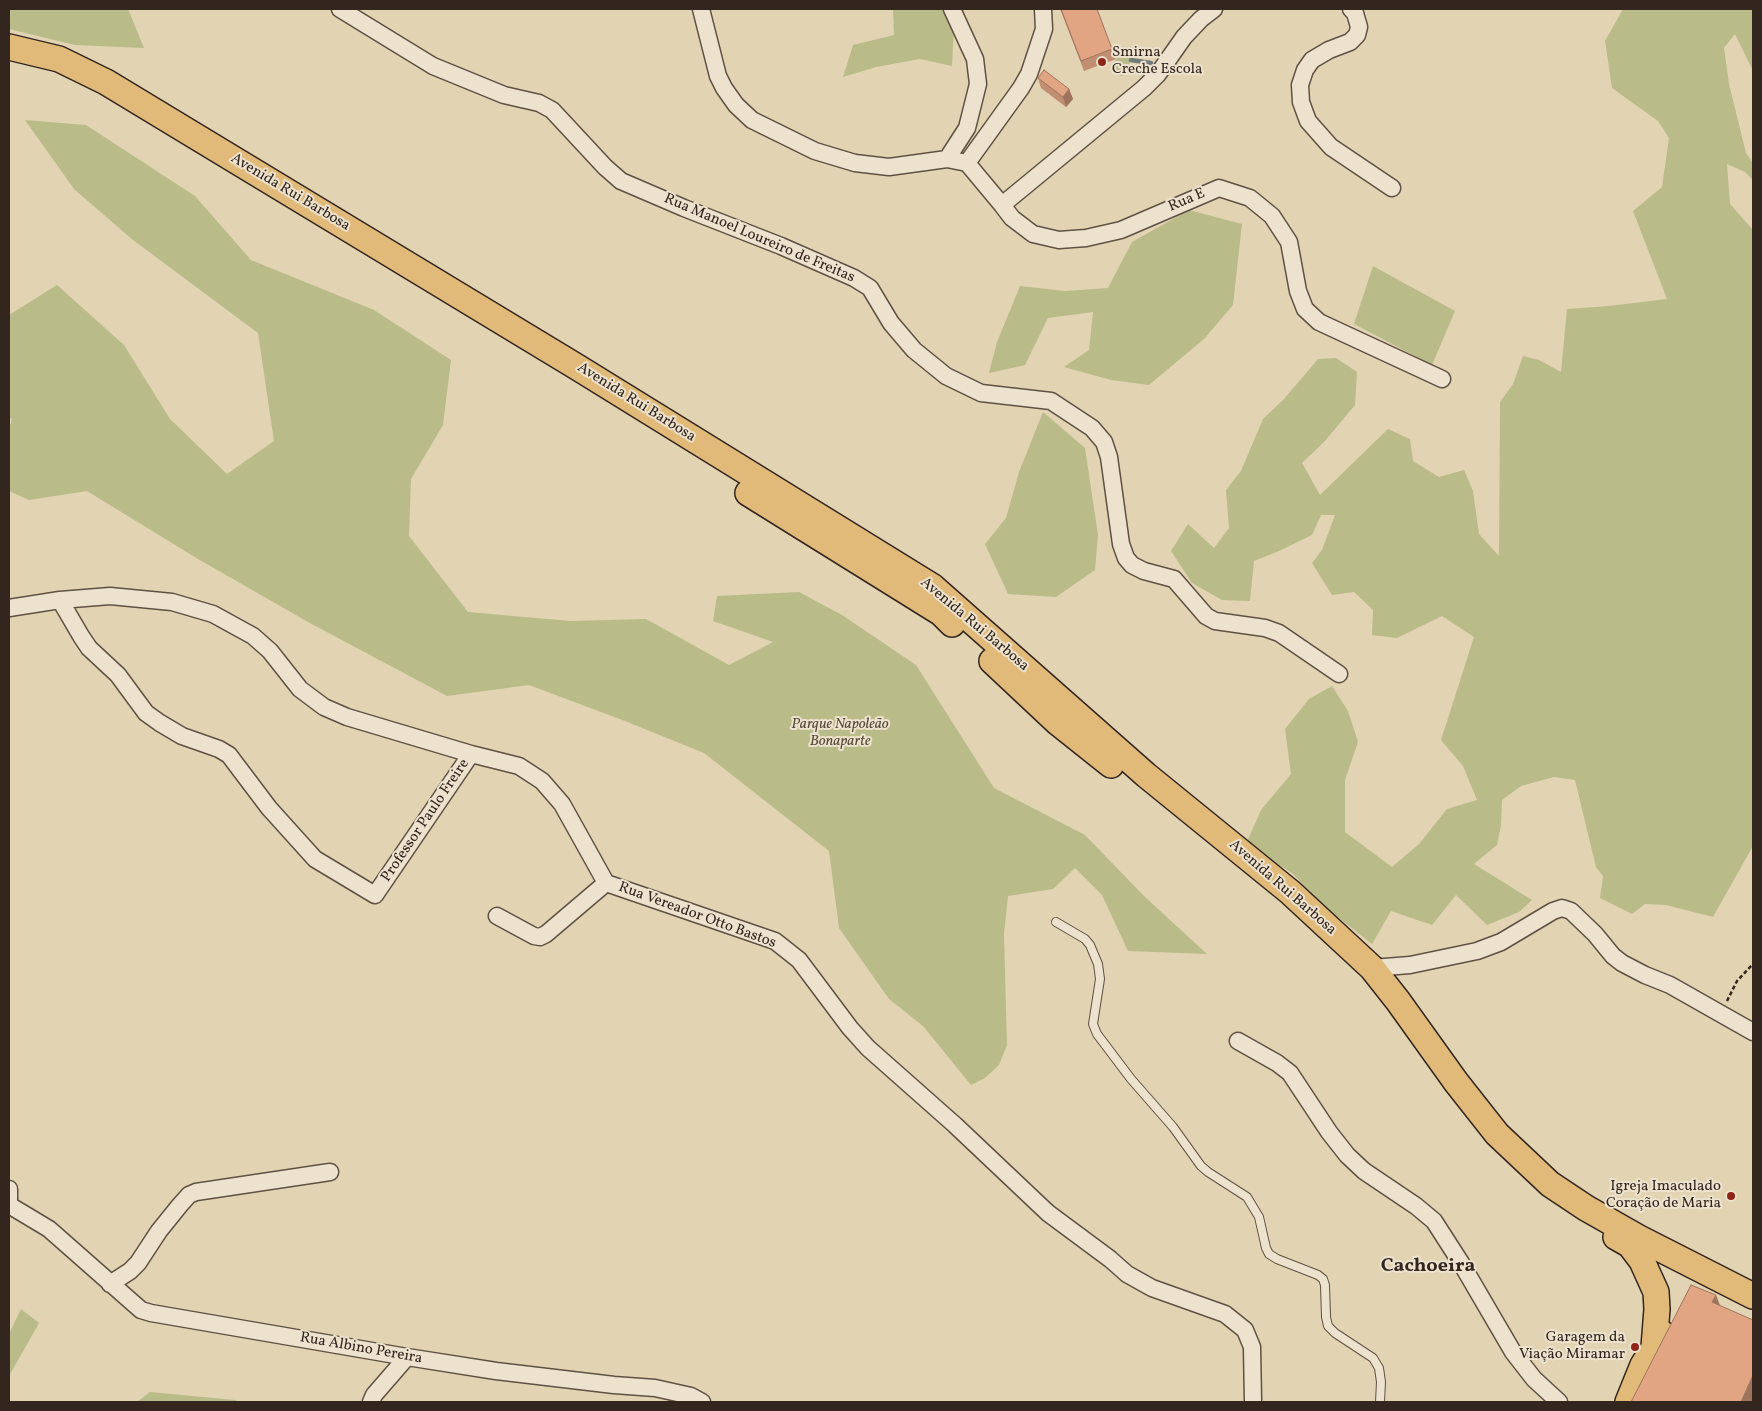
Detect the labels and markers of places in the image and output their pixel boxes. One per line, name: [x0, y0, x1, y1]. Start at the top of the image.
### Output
place label: Smirna Creche Escola: [1112, 44, 1202, 79]
marker: Smirna Creche Escola: [1096, 56, 1108, 68]
place label: Igreja Imaculado Coração de Maria: [1606, 1178, 1721, 1213]
marker: Igreja Imaculado Coração de Maria: [1725, 1190, 1737, 1202]
place label: Garagem da Viação Miramar: [1519, 1329, 1625, 1364]
marker: Garagem da Viação Miramar: [1629, 1341, 1641, 1353]

